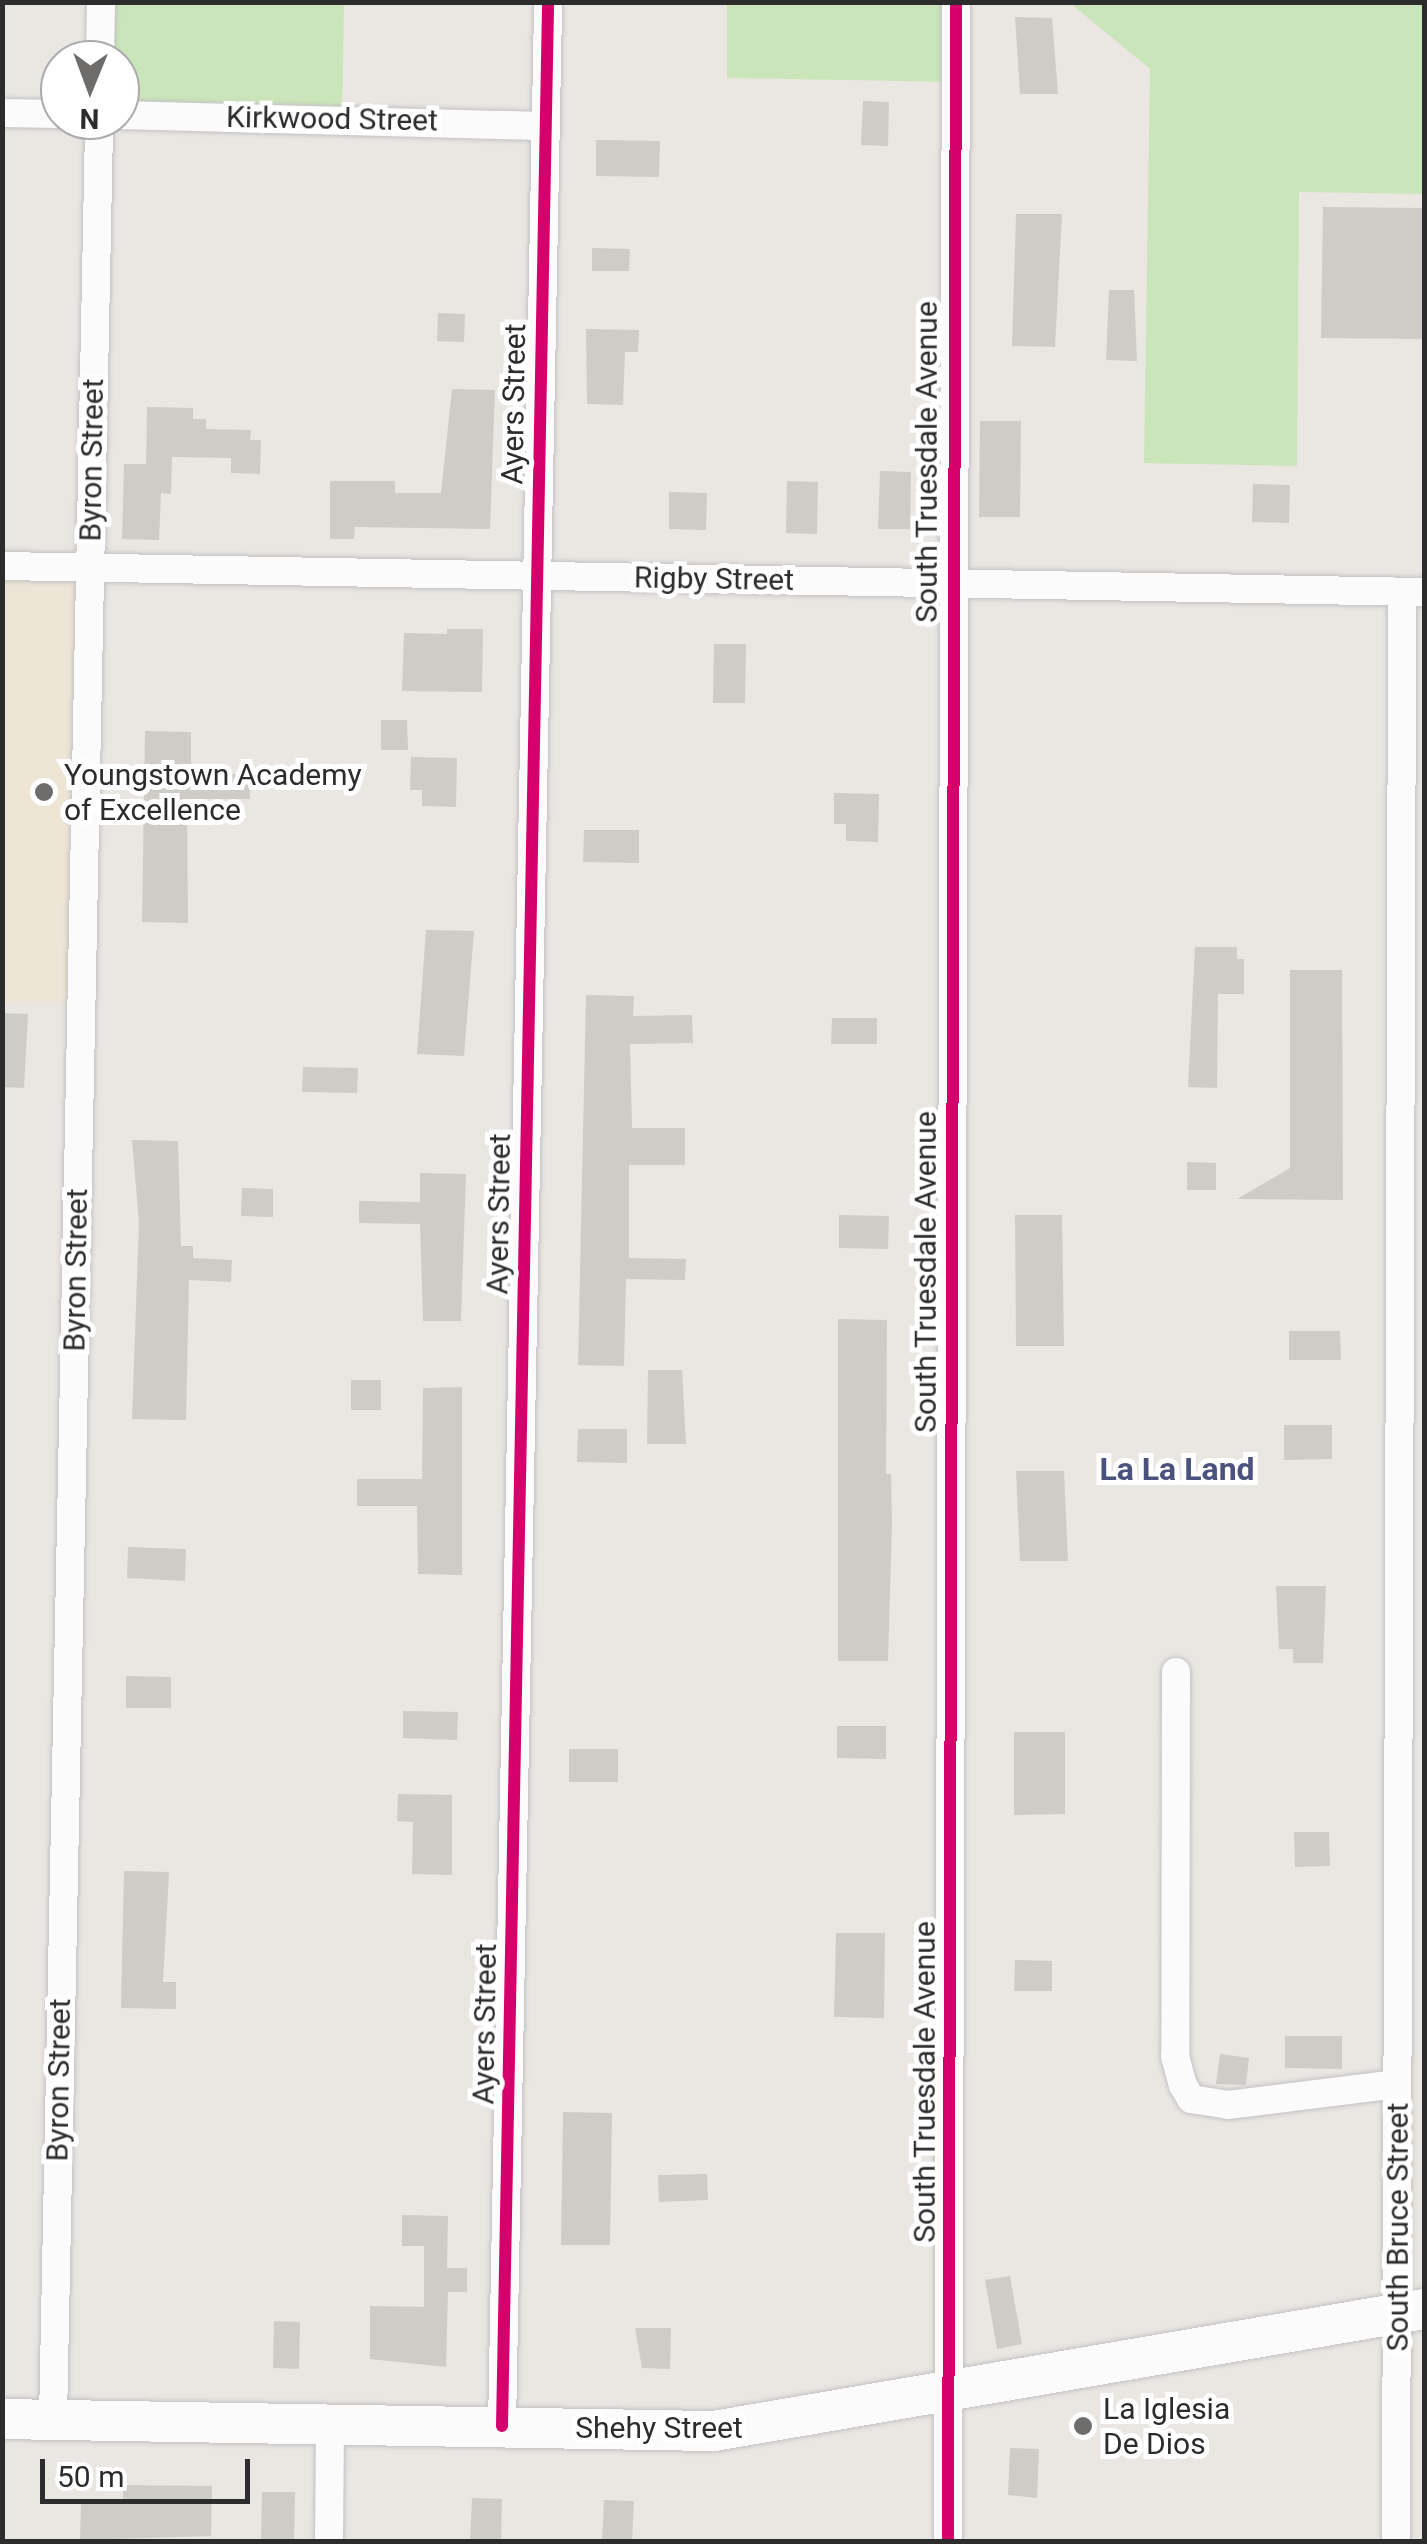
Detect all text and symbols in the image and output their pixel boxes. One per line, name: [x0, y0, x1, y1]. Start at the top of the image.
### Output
north arrow: [40, 40, 140, 140]
street label: Kirkwood Street: [226, 99, 438, 139]
text: N: [79, 102, 100, 135]
street label: South Truesdale Avenue: [909, 301, 945, 623]
street label: Ayers Street: [495, 323, 533, 485]
street label: Byron Street: [73, 378, 111, 542]
street label: Rigby Street: [634, 560, 794, 598]
place label: Youngstown Academy of Excellence: [64, 757, 362, 828]
marker: Youngstown Academy of Excellence: [33, 781, 55, 803]
street label: South Truesdale Avenue: [908, 1111, 944, 1433]
street label: Ayers Street: [480, 1133, 518, 1295]
street label: Byron Street: [57, 1188, 95, 1352]
district label: La La Land: [1099, 1450, 1255, 1488]
street label: South Truesdale Avenue: [907, 1921, 943, 2243]
street label: Ayers Street: [466, 1943, 504, 2105]
street label: Byron Street: [40, 1998, 78, 2162]
street label: South Bruce Street: [1380, 2103, 1416, 2351]
place label: La Iglesia De Dios: [1103, 2391, 1230, 2462]
street label: Shehy Street: [575, 2410, 743, 2446]
marker: La Iglesia De Dios: [1072, 2415, 1094, 2437]
scale bar: [45, 2439, 255, 2501]
text: 50 m: [57, 2459, 124, 2494]

